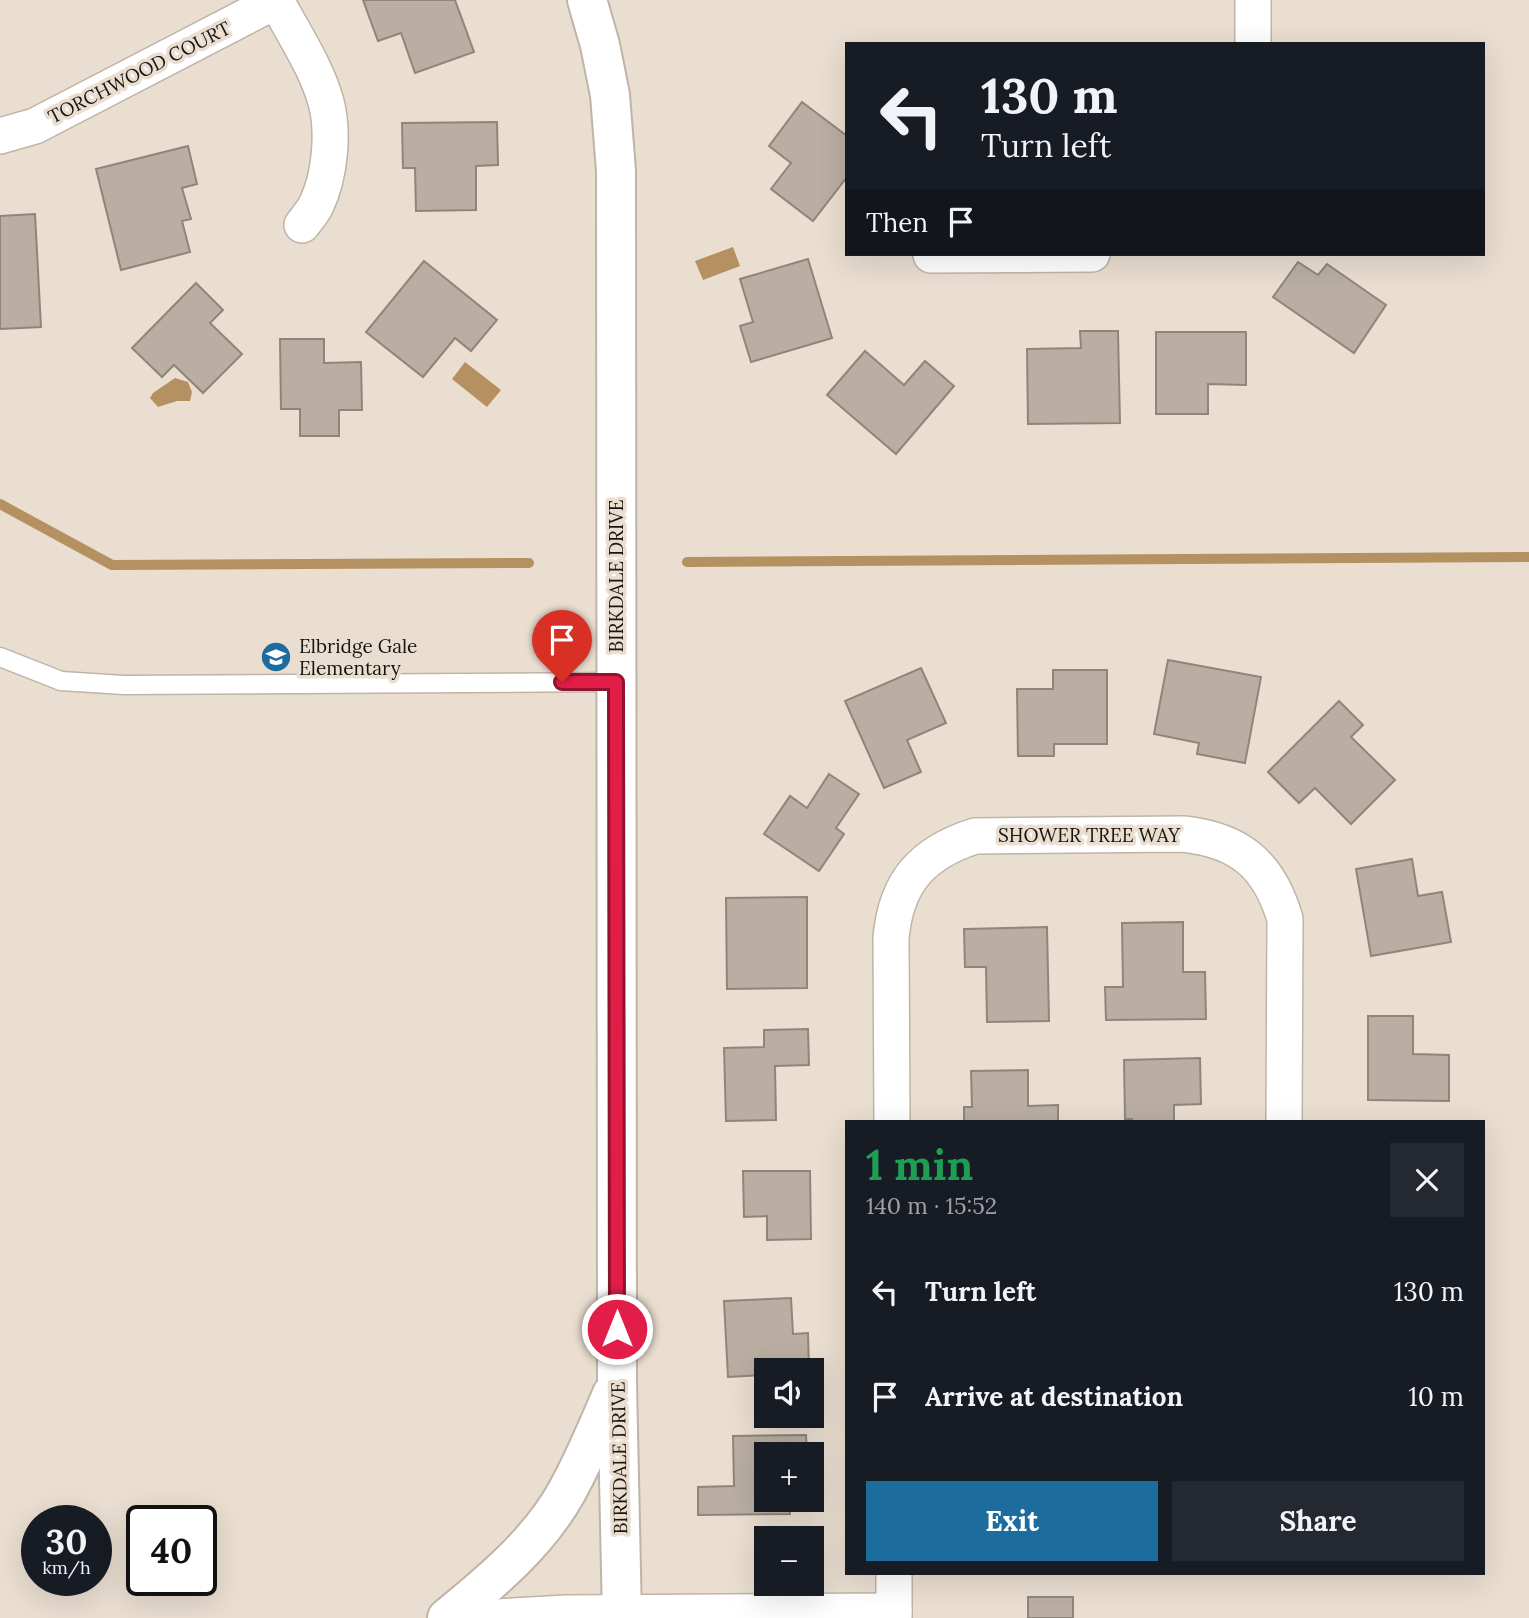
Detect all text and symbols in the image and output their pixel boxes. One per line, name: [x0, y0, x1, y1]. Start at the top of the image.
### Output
street label: TORCHWOOD COURT: [44, 16, 234, 128]
text: 130 m: [981, 64, 1117, 126]
icon: left: [866, 70, 957, 161]
text: Turn left: [981, 125, 1111, 166]
icon: arrive: [942, 203, 980, 241]
text: Then: [866, 206, 928, 239]
street label: BIRKDALE DRIVE: [604, 500, 628, 652]
pin: [532, 610, 592, 682]
icon: arrive: [543, 621, 581, 659]
place label: Elbridge Gale Elementary: [299, 634, 417, 680]
school or university icon: Elbridge Gale Elementary: [259, 640, 293, 674]
street label: SHOWER TREE WAY: [998, 823, 1181, 847]
text: 1 min: [866, 1138, 973, 1192]
button: close: [1390, 1143, 1464, 1217]
text: 140 m · 15:52: [866, 1191, 997, 1220]
icon: left: [866, 1273, 904, 1311]
text: Turn left: [925, 1275, 1036, 1308]
text: 130 m: [1394, 1275, 1464, 1308]
position arrow: [580, 1292, 654, 1366]
map controls: [754, 1358, 824, 1596]
button: sound: [754, 1358, 824, 1428]
icon: arrive: [866, 1378, 904, 1416]
text: Arrive at destination: [925, 1380, 1183, 1413]
text: 10 m: [1408, 1380, 1464, 1413]
street label: BIRKDALE DRIVE: [606, 1381, 632, 1535]
button: +: [754, 1442, 824, 1512]
button: Exit: [866, 1481, 1158, 1561]
button: Share: [1172, 1481, 1464, 1561]
speed limit sign: 40: [126, 1505, 217, 1596]
text: 30: [46, 1519, 87, 1564]
button: −: [754, 1526, 824, 1596]
text: km/h: [42, 1556, 91, 1579]

